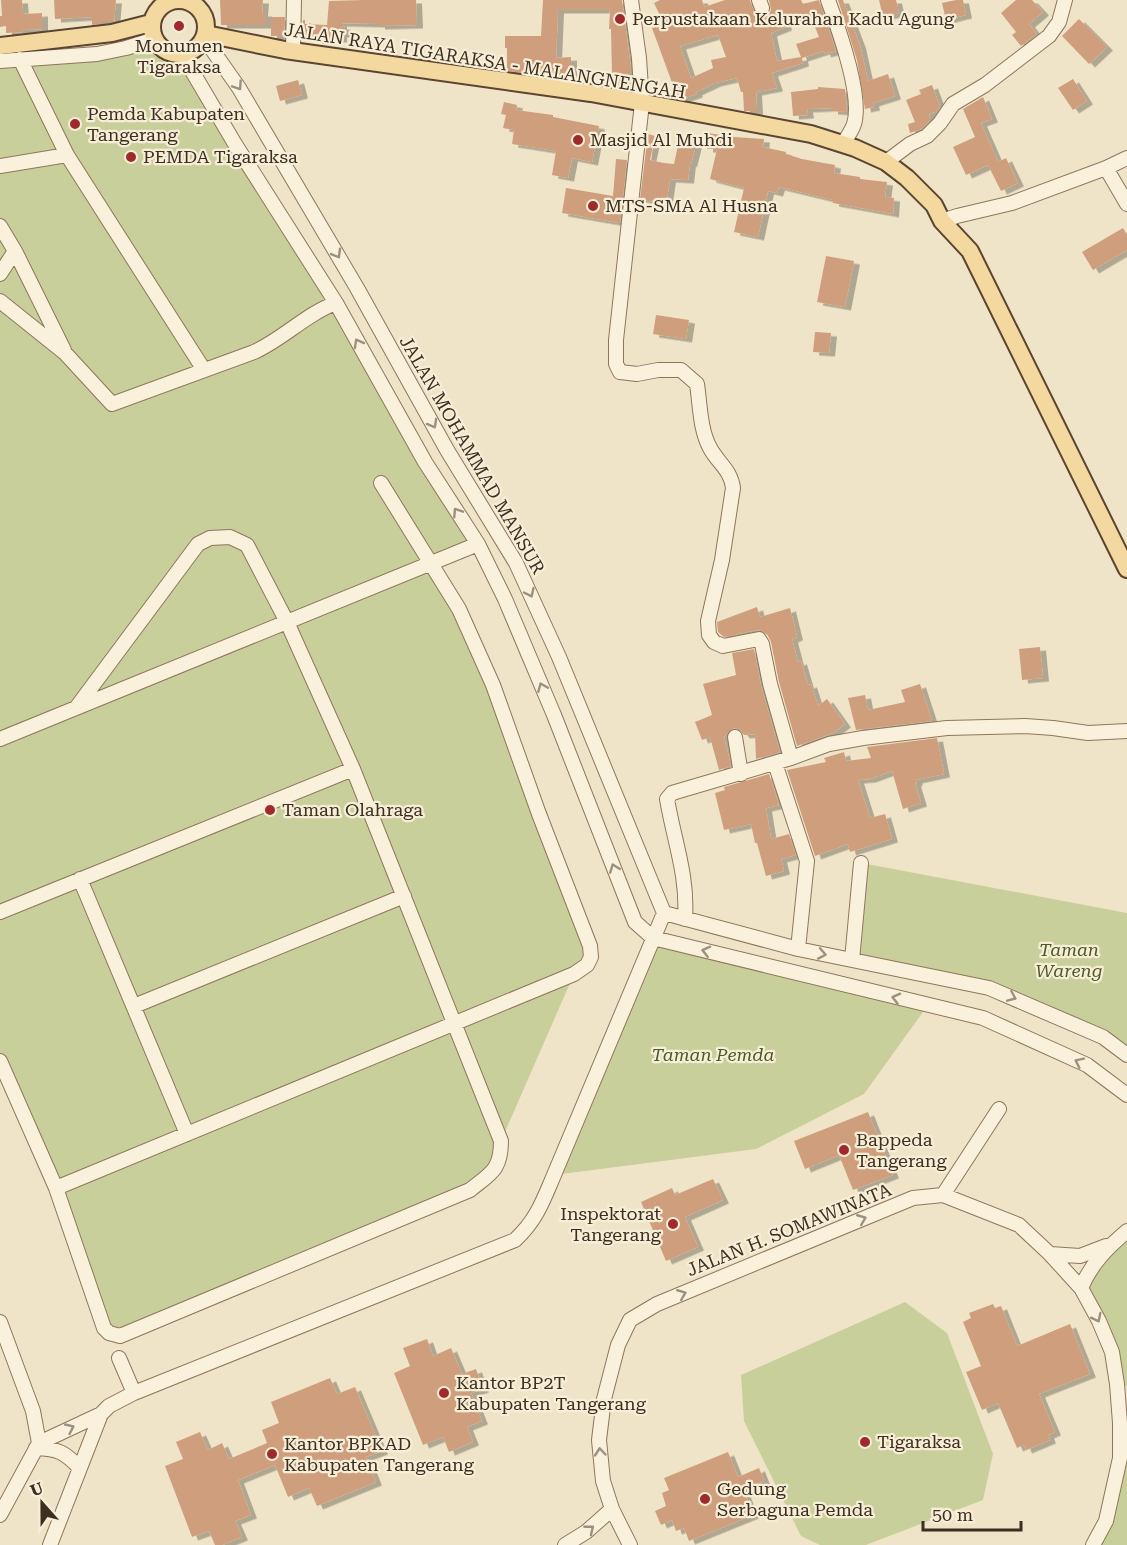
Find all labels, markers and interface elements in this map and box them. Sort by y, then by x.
place label: Perpustakaan Kelurahan Kadu Agung [632,8,955,29]
marker: Perpustakaan Kelurahan Kadu Agung [613,12,627,26]
street label: JALAN RAYA TIGARAKSA - MALANGNENGAH [283,18,687,103]
marker: Monumen Tigaraksa [172,19,186,33]
place label: Monumen Tigaraksa [135,35,224,77]
one-way arrow [231,80,242,91]
place label: Pemda Kabupaten Tangerang [87,103,245,145]
marker: Pemda Kabupaten Tangerang [68,117,82,131]
place label: Masjid Al Muhdi [590,129,733,150]
marker: Masjid Al Muhdi [571,133,585,147]
place label: PEMDA Tigaraksa [143,146,298,167]
marker: PEMDA Tigaraksa [124,150,138,164]
place label: MTS-SMA Al Husna [605,195,778,216]
marker: MTS-SMA Al Husna [586,199,600,213]
one-way arrow [330,248,341,258]
street label: JALAN MOHAMMAD MANSUR [395,332,550,578]
one-way arrow [354,339,366,350]
one-way arrow [425,418,437,428]
one-way arrow [453,507,464,518]
one-way arrow [523,586,535,597]
one-way arrow [537,682,549,693]
place label: Taman Olahraga [282,799,423,820]
marker: Taman Olahraga [263,803,277,817]
one-way arrow [609,863,622,873]
park label: Taman Wareng [1035,939,1103,981]
one-way arrow [702,946,712,959]
one-way arrow [817,946,827,959]
one-way arrow [1005,990,1016,1002]
one-way arrow [891,992,901,1005]
park label: Taman Pemda [652,1044,775,1065]
one-way arrow [1074,1057,1085,1069]
place label: Bappeda Tangerang [856,1129,947,1171]
marker: Bappeda Tangerang [837,1143,851,1157]
street label: JALAN H. SOMAWINATA [683,1179,895,1280]
place label: Inspektorat Tangerang [560,1203,662,1245]
one-way arrow [856,1214,867,1226]
marker: Inspektorat Tangerang [666,1217,680,1231]
one-way arrow [675,1289,686,1301]
one-way arrow [1090,1312,1101,1322]
place label: Kantor BP2T Kabupaten Tangerang [456,1372,647,1414]
marker: Kantor BP2T Kabupaten Tangerang [437,1386,451,1400]
one-way arrow [63,1424,74,1436]
place label: Tigaraksa [877,1431,961,1452]
place label: Kantor BPKAD Kabupaten Tangerang [284,1433,475,1475]
marker: Tigaraksa [858,1435,872,1449]
marker: Kantor BPKAD Kabupaten Tangerang [265,1447,279,1461]
one-way arrow [594,1448,607,1457]
north arrow [12,1473,72,1533]
text: U [28,1478,46,1501]
place label: Gedung Serbaguna Pemda [717,1478,873,1520]
marker: Gedung Serbaguna Pemda [698,1492,712,1506]
scale bar [923,1494,1020,1532]
text: 50 m [932,1504,973,1525]
one-way arrow [583,1525,594,1536]

